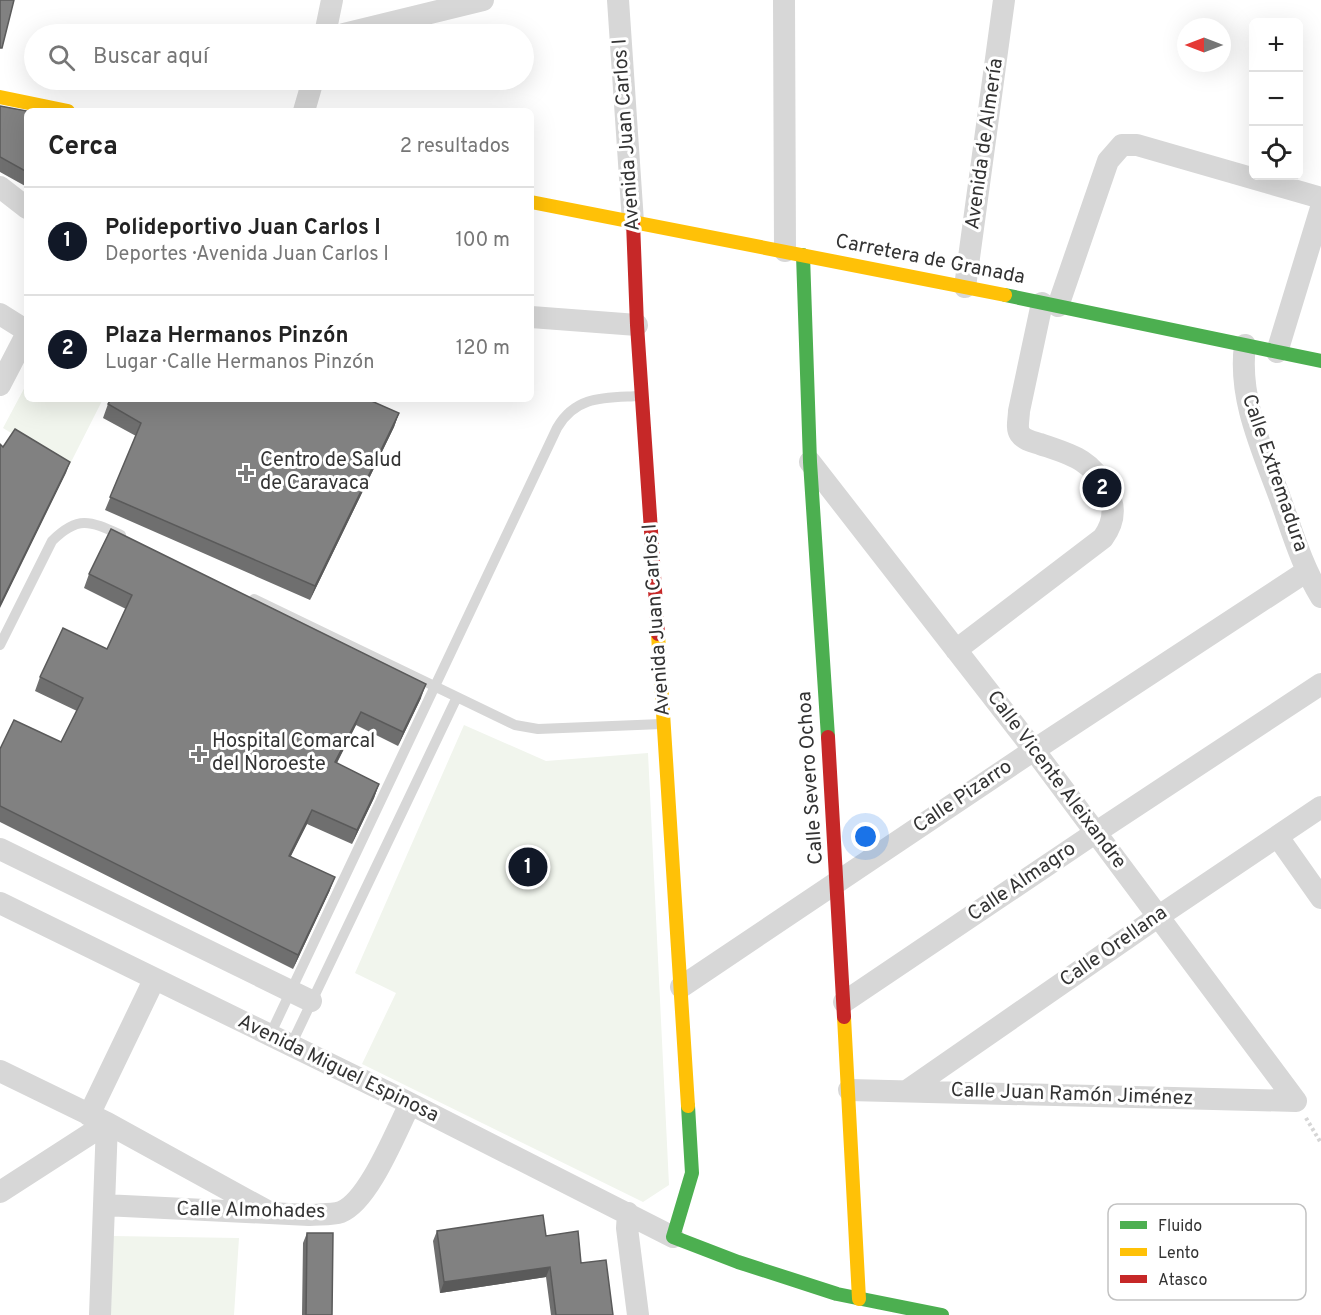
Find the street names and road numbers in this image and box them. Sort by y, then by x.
street label: Avenida Juan Carlos I [607,38,647,232]
street label: Avenida de Almería [960,57,1010,231]
street label: Carretera de Granada [833,229,1027,291]
street label: Calle Extremadura [1235,391,1313,555]
street label: Avenida Juan Carlos I [637,523,677,717]
street label: Calle Vicente Aleixandre [980,686,1132,874]
street label: Calle Severo Ochoa [792,691,830,865]
street label: Calle Pizarro [908,754,1018,840]
street label: Calle Almagro [963,836,1081,928]
street label: Calle Orellana [1055,900,1173,994]
street label: Avenida Miguel Espinosa [233,1009,443,1129]
street label: Calle Juan Ramón Jiménez [950,1078,1194,1112]
street label: Calle Almohades [176,1197,326,1225]

